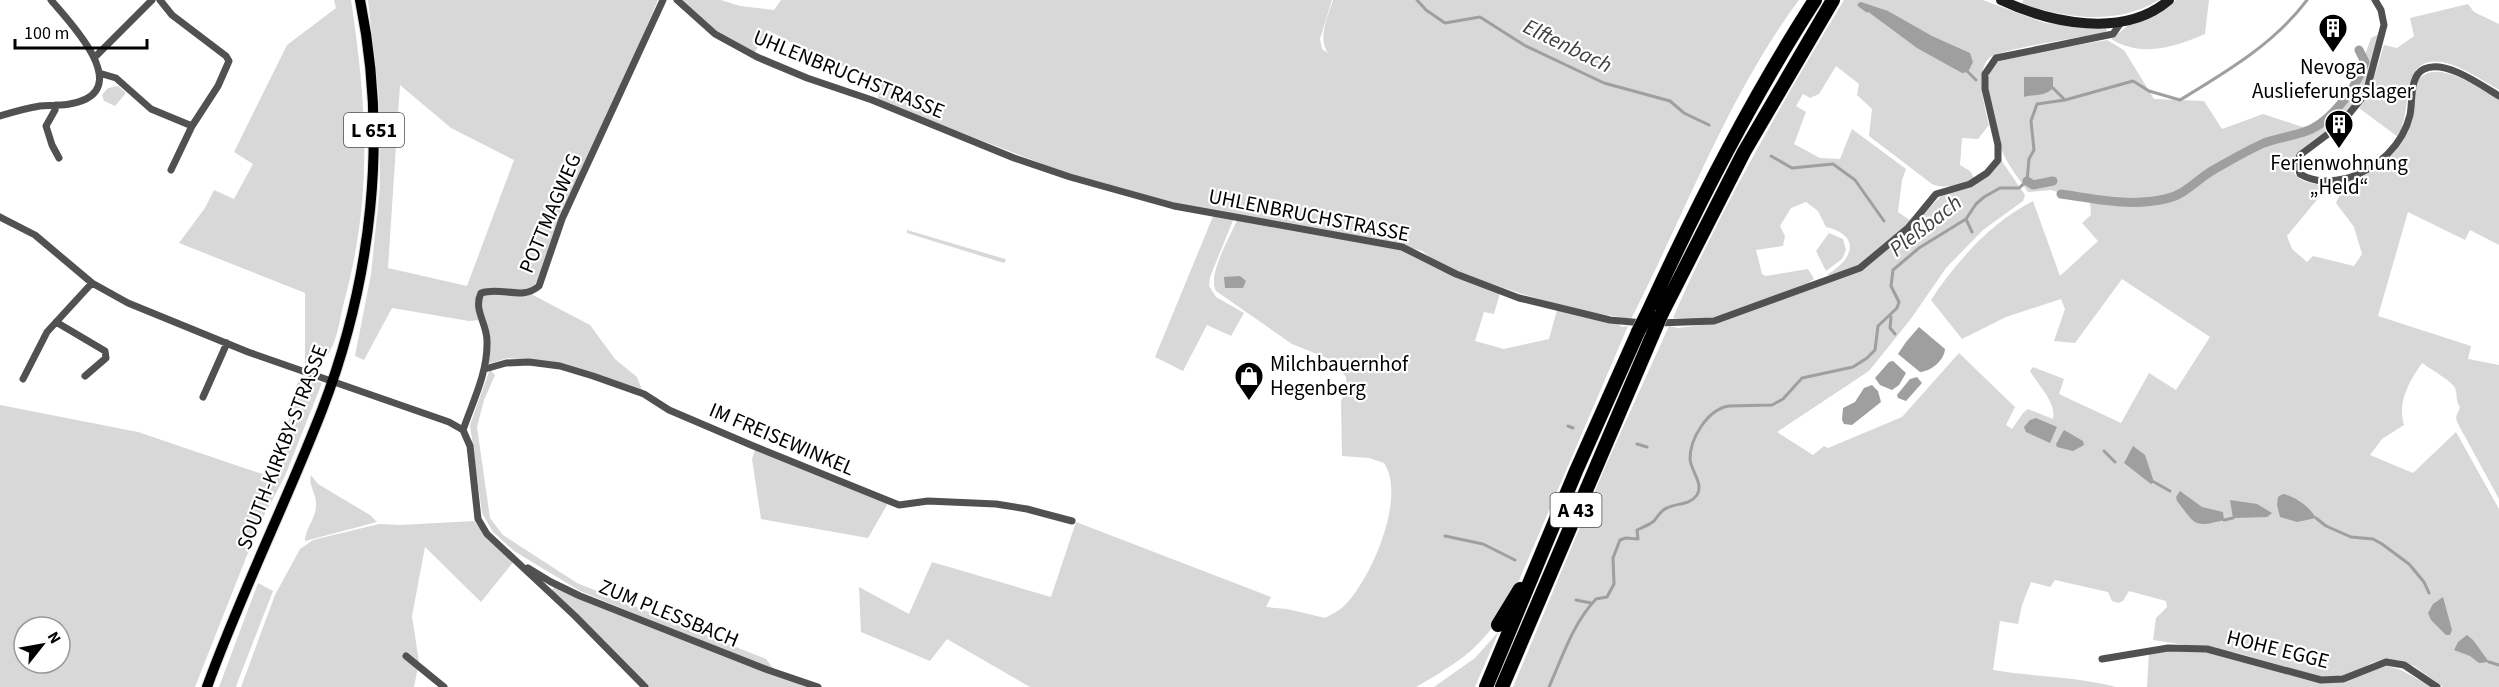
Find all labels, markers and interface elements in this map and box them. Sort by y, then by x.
water label: Elftenbach [1518,11,1617,81]
scale bar [15,12,147,50]
building icon: Nevoga Auslieferungslager [2317,12,2349,54]
text: 100 m [24,21,69,46]
street label: UHLENBRUCHSTRASSE [749,22,949,126]
place label: Nevoga Auslieferungslager [2252,52,2415,106]
building icon: Ferienwohnung „Held“ [2323,108,2355,150]
road number: L 651 [344,113,404,147]
street label: POTTMAGWEG [511,148,589,278]
place label: Ferienwohnung „Held“ [2270,148,2408,202]
street label: UHLENBRUCHSTRASSE [1206,181,1412,249]
water label: Pleßbach [1882,187,1969,265]
street label: SOUTH-KIRKBY-STRASSE [229,340,335,554]
place label: Milchbauernhof Hegenberg [1270,349,1409,403]
shop icon: Milchbauernhof Hegenberg [1233,360,1265,402]
street label: IM FREISEWINKEL [705,395,859,483]
road number: A 43 [1550,493,1602,527]
street label: ZUM PLESSBACH [594,571,744,655]
north arrow [12,615,72,675]
street label: HOHE EGGE [2224,622,2332,676]
text: N [42,628,66,648]

